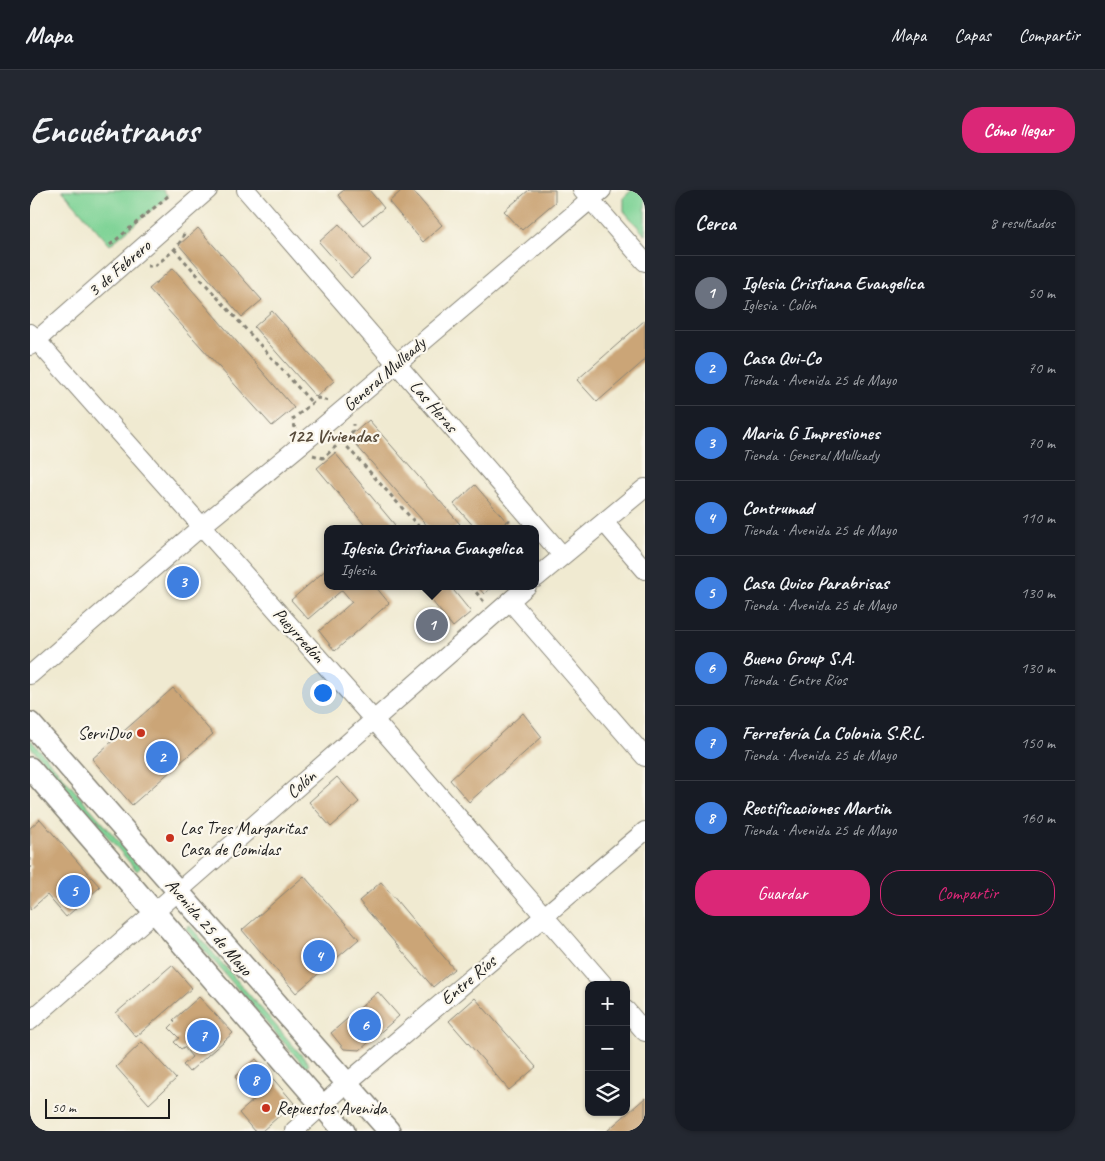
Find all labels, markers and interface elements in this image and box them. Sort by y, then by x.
text: Mapa [25,20,72,50]
text: Mapa [891,24,926,46]
text: Capas [954,24,991,46]
text: Compartir [1019,24,1080,46]
button: Cómo llegar [962,107,1075,153]
text: Encuéntranos [30,108,199,153]
text: Cerca [695,210,736,236]
text: 8 resultados [990,213,1055,233]
street label: 3 de Febrero [83,234,156,301]
text: Iglesia Cristiana Evangelica [742,271,924,295]
text: 1 [707,283,715,303]
text: 50 m [1028,283,1055,303]
text: Iglesia · Colón [742,295,816,315]
street label: General Mulleady [338,331,431,416]
text: Casa Qui-Co [742,346,821,370]
text: 2 [707,358,715,378]
text: 70 m [1028,358,1055,378]
text: Tienda · Avenida 25 de Mayo [742,370,896,390]
street label: Las Heras [405,375,464,438]
text: Maria G Impresiones [742,421,880,445]
district label: 122 Viviendas [286,424,380,448]
text: 3 [707,433,715,453]
text: 70 m [1028,433,1055,453]
text: Tienda · General Mulleady [742,445,879,465]
text: Contrumad [742,496,813,520]
text: 4 [707,508,715,528]
text: 110 m [1021,508,1055,528]
text: Tienda · Avenida 25 de Mayo [742,520,896,540]
popup [324,525,539,590]
text: Iglesia Cristiana Evangelica [341,536,522,560]
text: Iglesia [341,560,376,580]
pin: 3 [167,563,199,601]
text: Casa Quico Parabrisas [742,571,889,595]
text: 5 [708,583,714,603]
text: 130 m [1021,583,1055,603]
text: Tienda · Avenida 25 de Mayo [742,595,896,615]
street label: Pueyrredón [268,603,330,668]
pin: 1 [416,606,448,644]
text: Bueno Group S.A. [742,646,854,670]
text: 6 [707,658,715,678]
text: 130 m [1021,658,1055,678]
text: Tienda · Entre Ríos [742,670,847,690]
your location [310,680,336,706]
text: Ferretería La Colonia S.R.L. [742,721,924,745]
place label: ServiDuo [78,722,133,744]
marker: ServiDuo [135,727,147,739]
text: 7 [707,733,715,753]
text: 150 m [1021,733,1055,753]
pin: 2 [146,738,178,776]
text: Tienda · Avenida 25 de Mayo [742,745,896,765]
street label: Colón [282,765,321,803]
text: Rectificaciones Martin [742,796,891,820]
text: 8 [707,808,715,828]
text: 160 m [1021,808,1055,828]
place label: Las Tres Margaritas Casa de Comidas [180,817,308,860]
text: Tienda · Avenida 25 de Mayo [742,820,896,840]
marker: Las Tres Margaritas Casa de Comidas [164,832,176,844]
button: Guardar [695,870,870,916]
button: Compartir [880,870,1055,916]
pin: 5 [58,872,90,910]
street label: Avenida 25 de Mayo [161,874,258,981]
pin: 4 [303,937,335,975]
street label: Entre Ríos [436,949,502,1010]
map controls [585,981,630,1116]
button: + [585,981,630,1026]
pin: 6 [349,1006,381,1044]
pin: 7 [187,1017,219,1055]
button: − [585,1026,630,1071]
pin: 8 [239,1061,271,1099]
button: layers [585,1071,630,1116]
scale bar [45,1096,170,1119]
place label: Repuestos Avenida [276,1097,388,1119]
text: 50 m [52,1099,76,1116]
marker: Repuestos Avenida [260,1102,272,1114]

